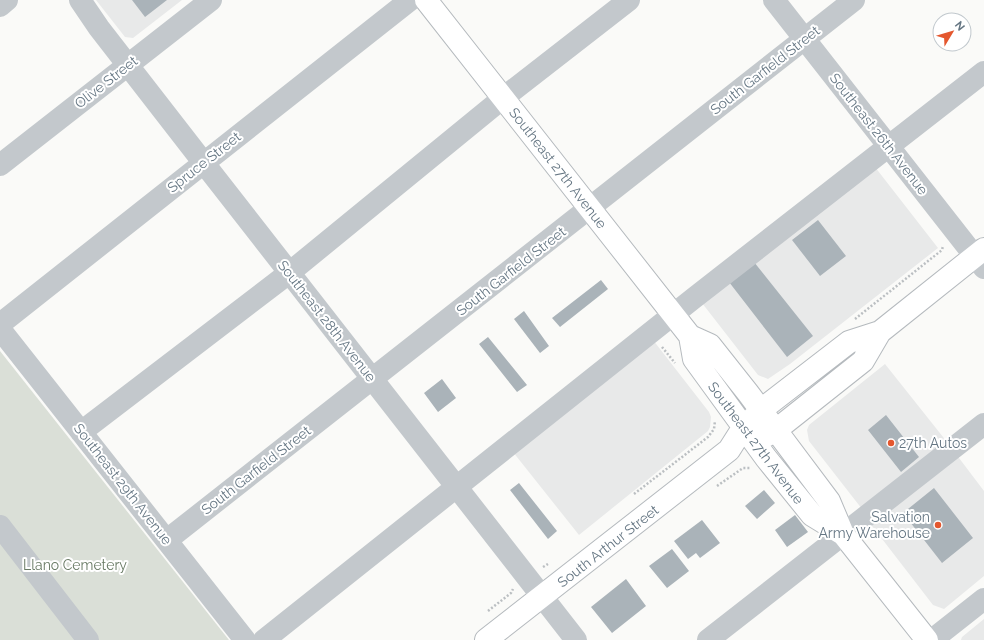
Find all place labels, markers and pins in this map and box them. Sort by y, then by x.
place label: 27th Autos [899,435,967,451]
marker: 27th Autos [886,438,896,448]
place label: Salvation Army Warehouse [818,509,930,541]
marker: Salvation Army Warehouse [933,520,943,530]

